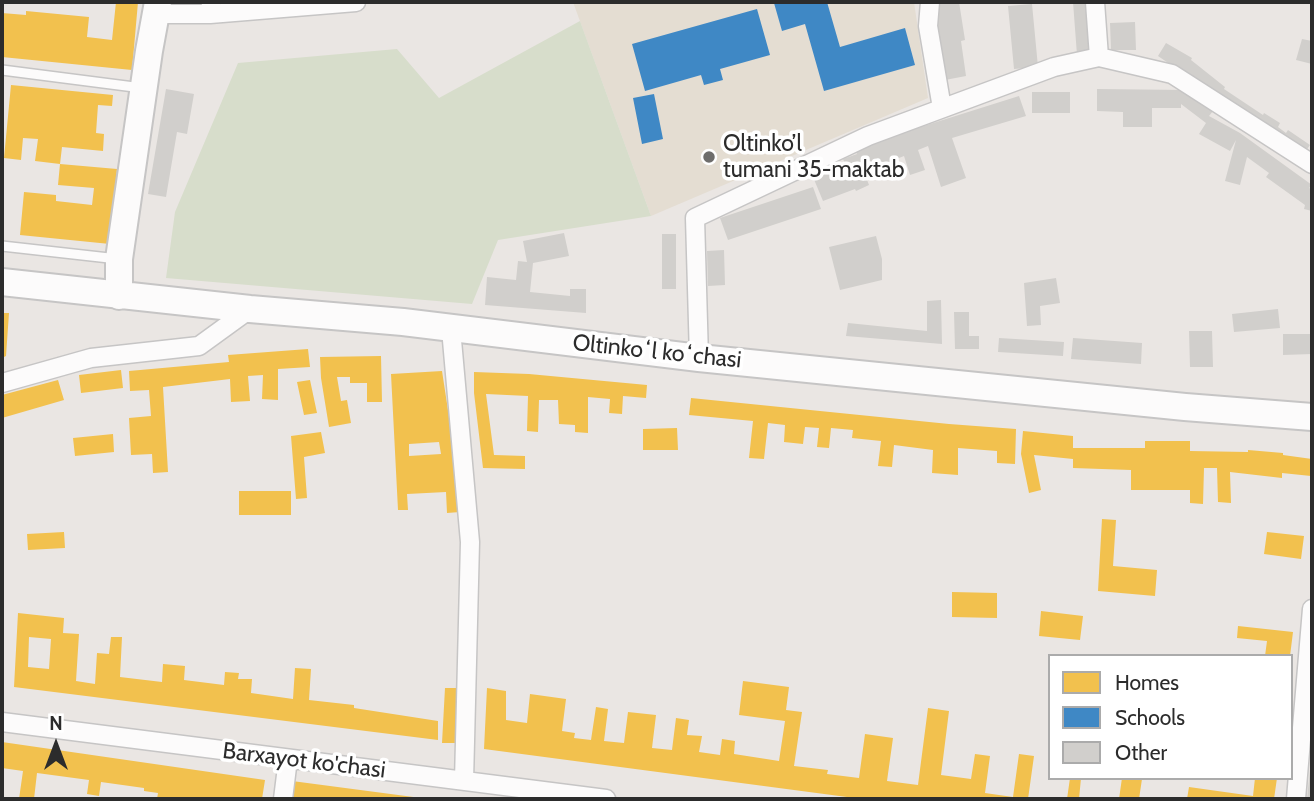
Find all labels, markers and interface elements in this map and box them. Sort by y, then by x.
place label: Oltinko’l tumani 35-maktab [723,130,905,184]
marker: Oltinko’l tumani 35-maktab [701,149,717,165]
street label: Oltinkoʻl koʻchasi [571,329,743,375]
legend [1048,654,1293,780]
text: Homes [1115,670,1179,695]
text: Schools [1115,705,1185,730]
north arrow [21,710,91,780]
text: N [49,712,63,735]
street label: Barxayot ko'chasi [221,737,387,785]
text: Other [1115,740,1167,765]

